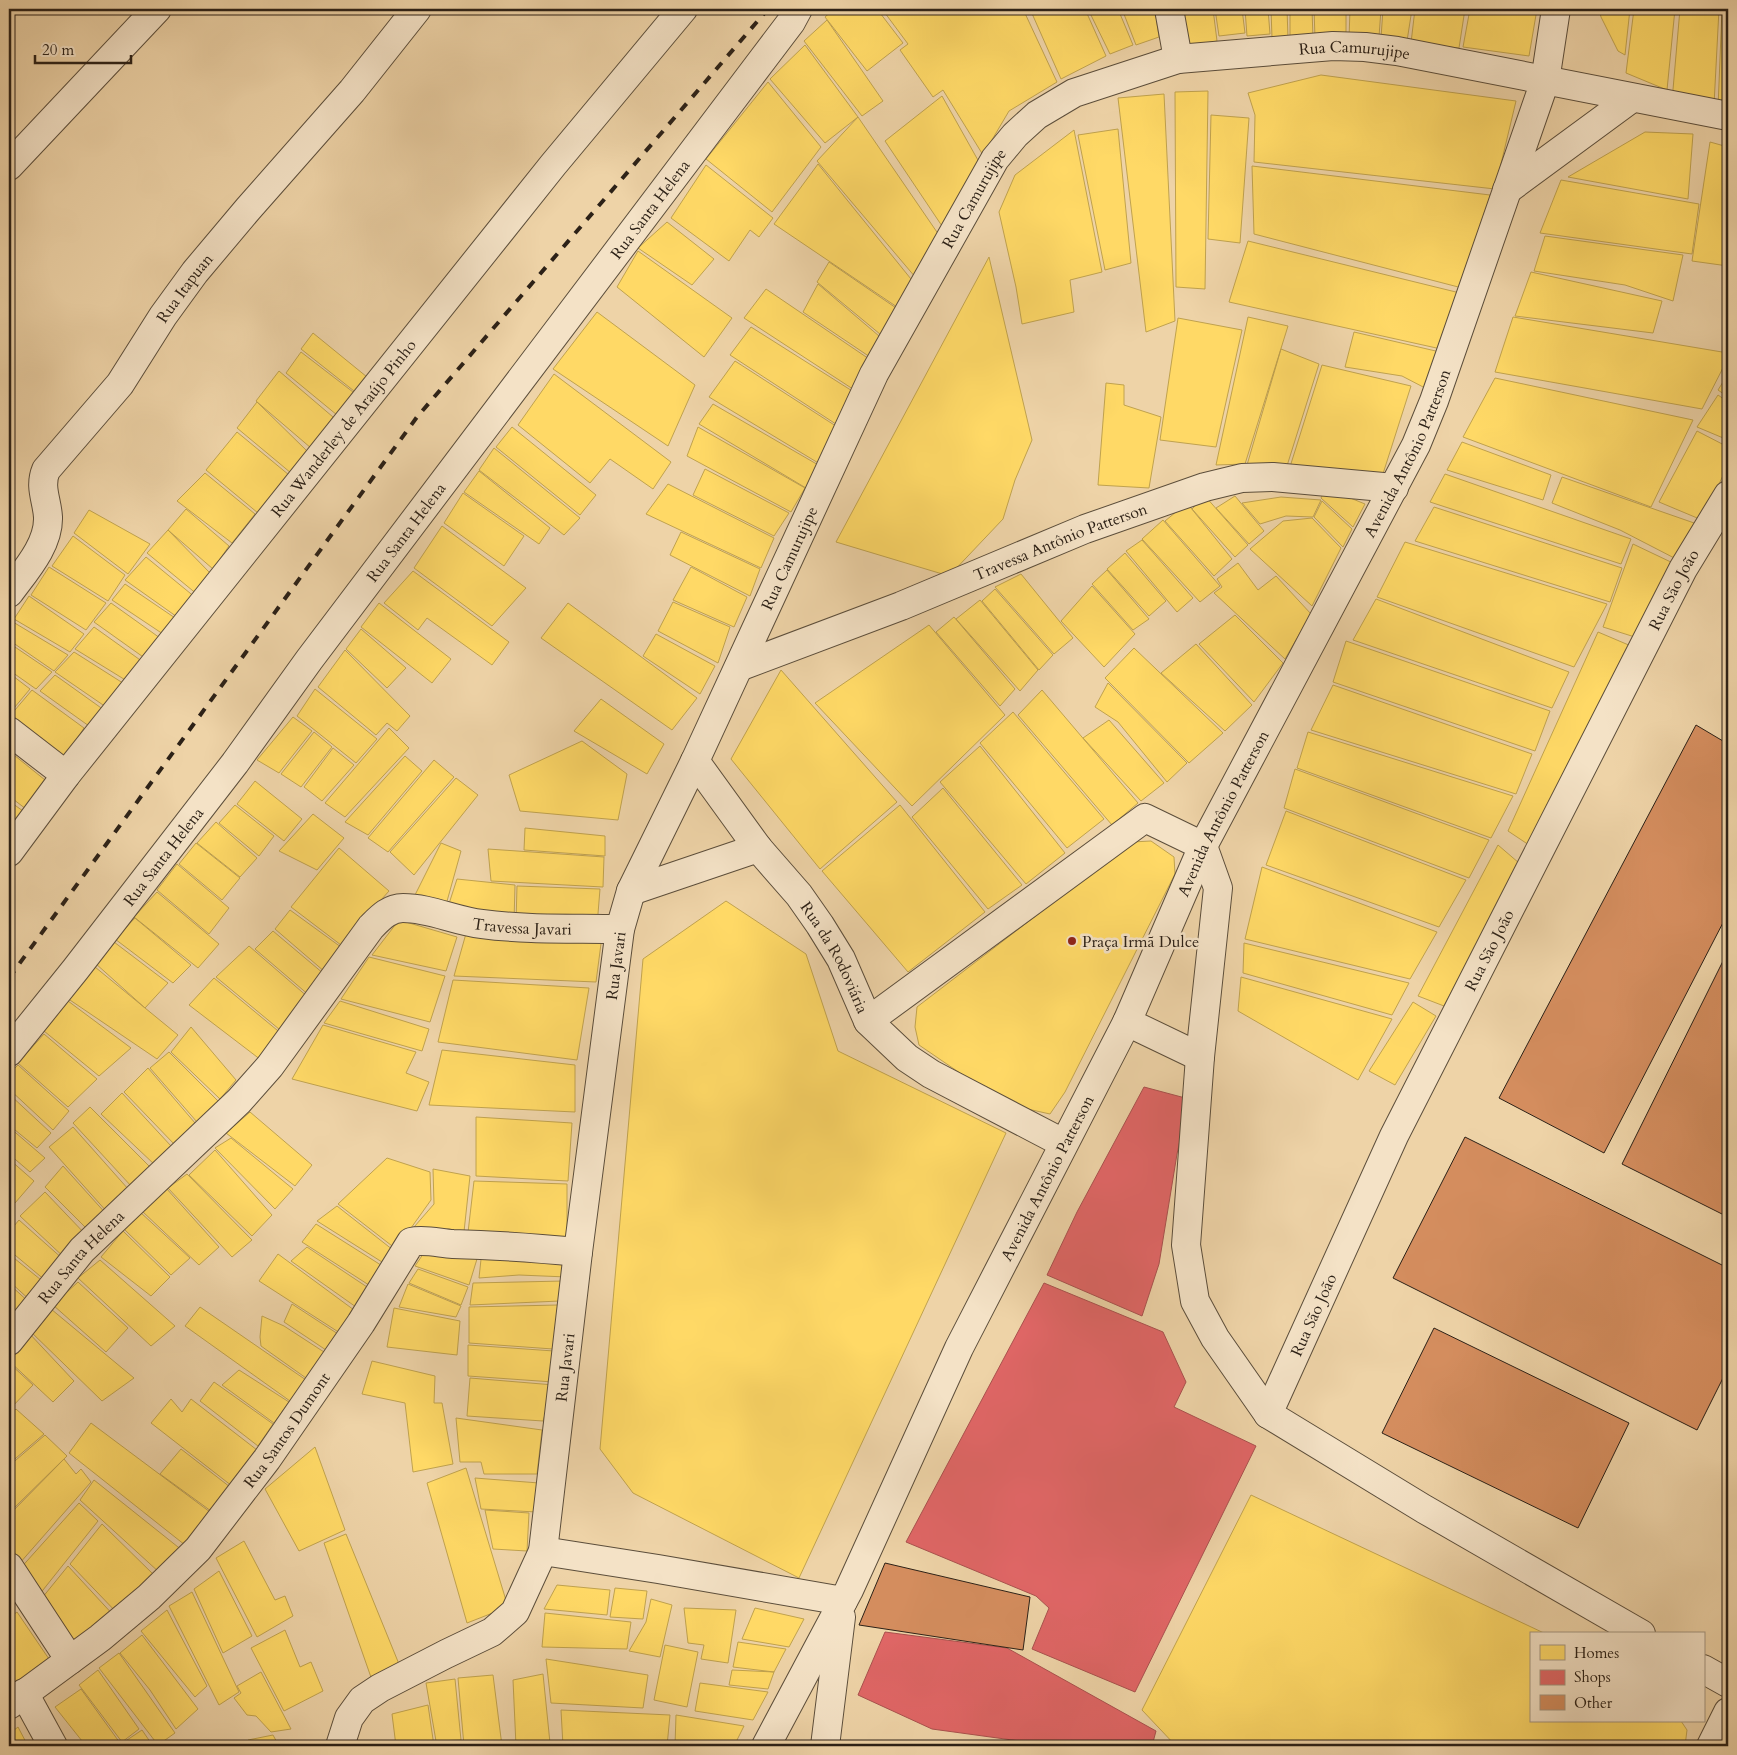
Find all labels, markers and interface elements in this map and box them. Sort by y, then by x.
scale bar [35,32,131,64]
street label: Rua Camurujipe [1298,36,1412,65]
text: 20 m [42,40,74,60]
street label: Rua Camurujipe [937,144,1012,252]
street label: Rua Santa Helena [606,155,695,264]
street label: Rua Itapuan [152,249,218,327]
street label: Rua Wanderley de Araújo Pinho [266,335,422,522]
street label: Avenida Antônio Patterson [1359,366,1456,541]
street label: Rua Santa Helena [362,478,451,587]
street label: Travessa Antônio Patterson [970,498,1150,586]
street label: Rua Camurujipe [756,503,823,614]
street label: Rua São João [1644,545,1705,634]
street label: Avenida Antônio Patterson [1173,727,1274,900]
street label: Rua Santa Helena [118,803,209,911]
street label: Rua da Rodoviária [795,897,873,1017]
street label: Rua São João [1460,906,1520,995]
street label: Travessa Javari [471,913,572,941]
street label: Rua Javari [601,930,632,1001]
place label: Praça Irmã Dulce [1082,931,1199,953]
marker: Praça Irmã Dulce [1066,935,1078,947]
street label: Avenida Antônio Patterson [996,1092,1099,1265]
street label: Rua Santa Helena [33,1205,130,1308]
street label: Rua São João [1286,1270,1342,1360]
street label: Rua Javari [551,1332,580,1403]
street label: Rua Santos Dumont [239,1368,336,1493]
legend [1530,1632,1704,1722]
text: Homes [1574,1643,1619,1663]
text: Shops [1574,1667,1611,1687]
text: Other [1574,1693,1613,1713]

